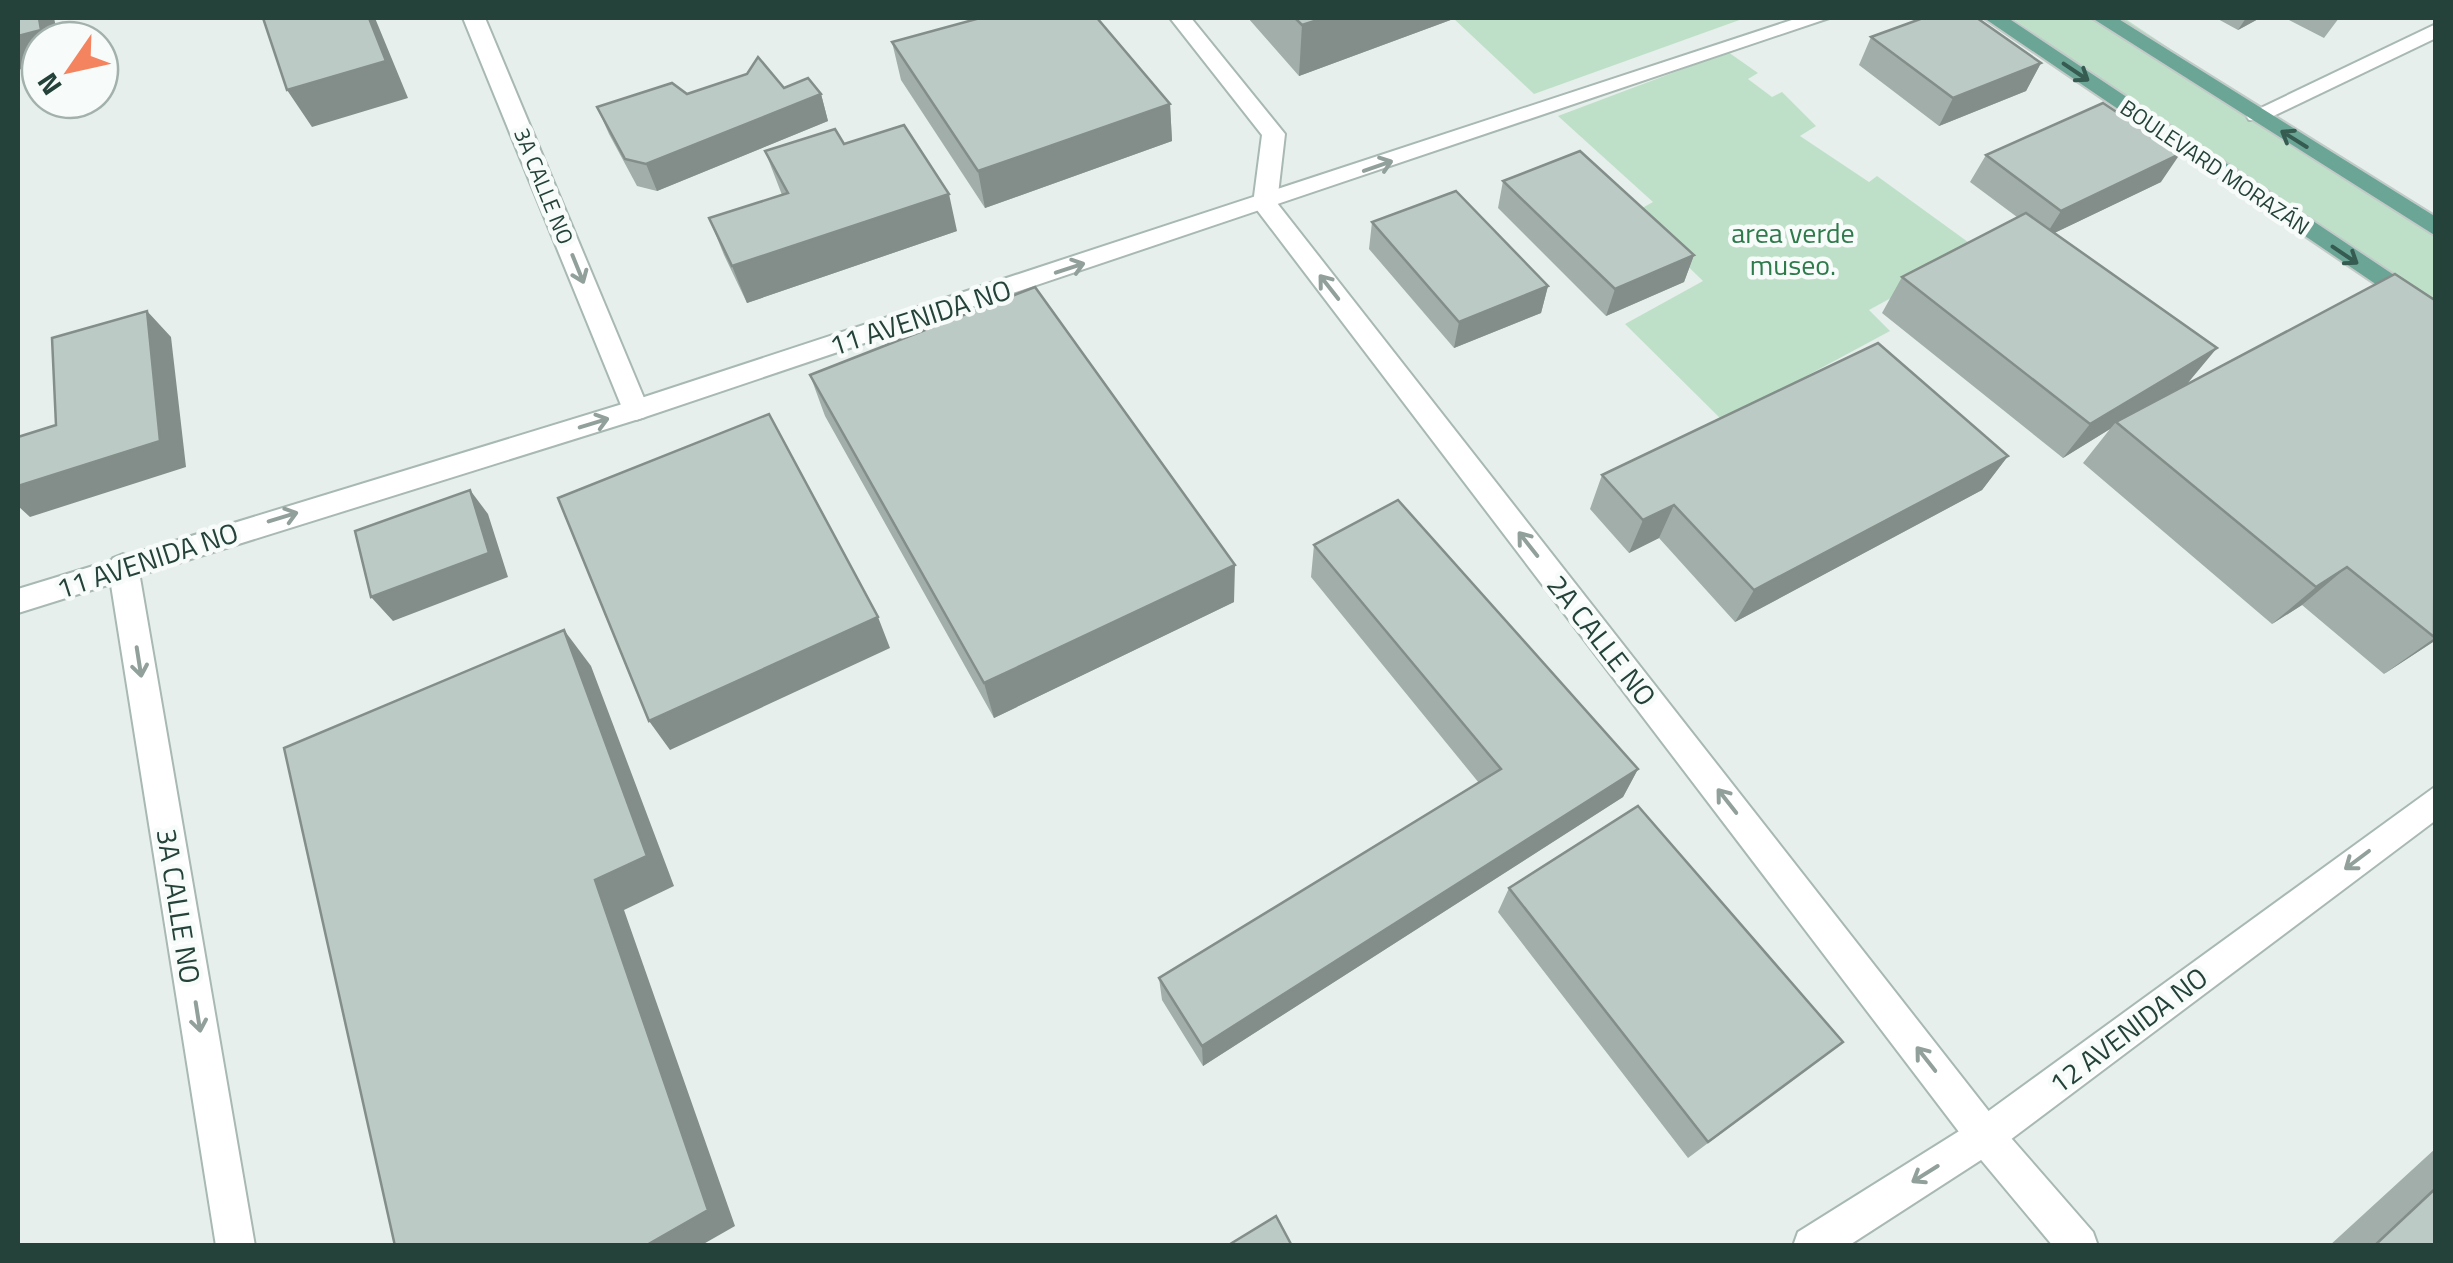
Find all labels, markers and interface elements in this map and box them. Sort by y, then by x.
north arrow [20,20,120,120]
one-way arrow [2061,61,2089,82]
text: N [26,64,72,104]
street label: BOULEVARD MORAZÁN [2113,91,2317,243]
street label: 3A CALLE NO [505,123,583,249]
one-way arrow [2280,128,2309,149]
one-way arrow [1362,155,1394,173]
park label: area verde museo. [1731,211,1855,286]
one-way arrow [2330,244,2358,265]
one-way arrow [571,254,589,284]
one-way arrow [1053,258,1085,276]
street label: 11 AVENIDA NO [824,267,1016,367]
one-way arrow [1319,274,1340,301]
one-way arrow [578,413,609,431]
one-way arrow [267,507,298,525]
street label: 11 AVENIDA NO [51,510,243,610]
one-way arrow [1517,532,1539,558]
street label: 2A CALLE NO [1537,565,1667,715]
one-way arrow [130,645,149,678]
one-way arrow [1716,789,1738,815]
street label: 3A CALLE NO [146,825,212,987]
one-way arrow [2344,849,2371,870]
street label: 12 AVENIDA NO [2040,956,2216,1104]
one-way arrow [189,1000,208,1033]
one-way arrow [1915,1046,1937,1072]
one-way arrow [1911,1164,1939,1184]

